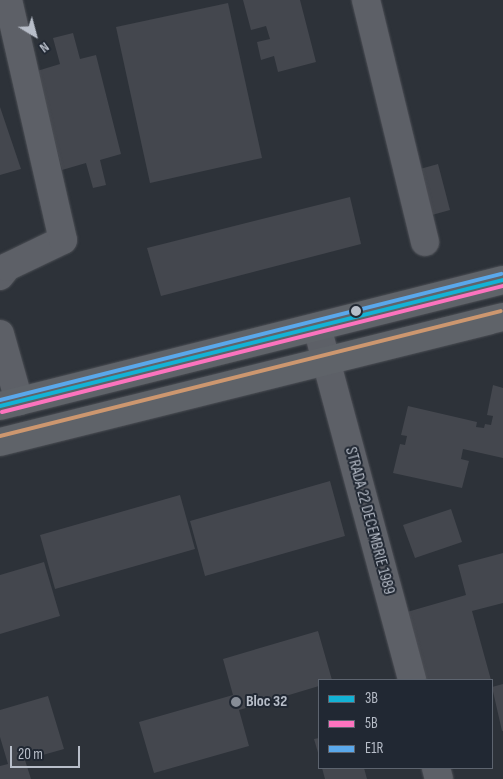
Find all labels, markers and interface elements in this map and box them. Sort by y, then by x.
north arrow [10,10,60,60]
text: N [36,38,52,56]
unlabelled marker [351,306,361,316]
street label: STRADA 22 DECEMBRIE 1989 [340,445,398,597]
legend [318,679,493,769]
text: 3B [365,689,378,708]
place label: Bloc 32 [246,692,287,712]
marker: Bloc 32 [230,696,242,708]
text: 5B [365,714,378,733]
scale bar [12,736,82,768]
text: E1R [365,739,383,758]
text: 20 m [18,745,43,764]

